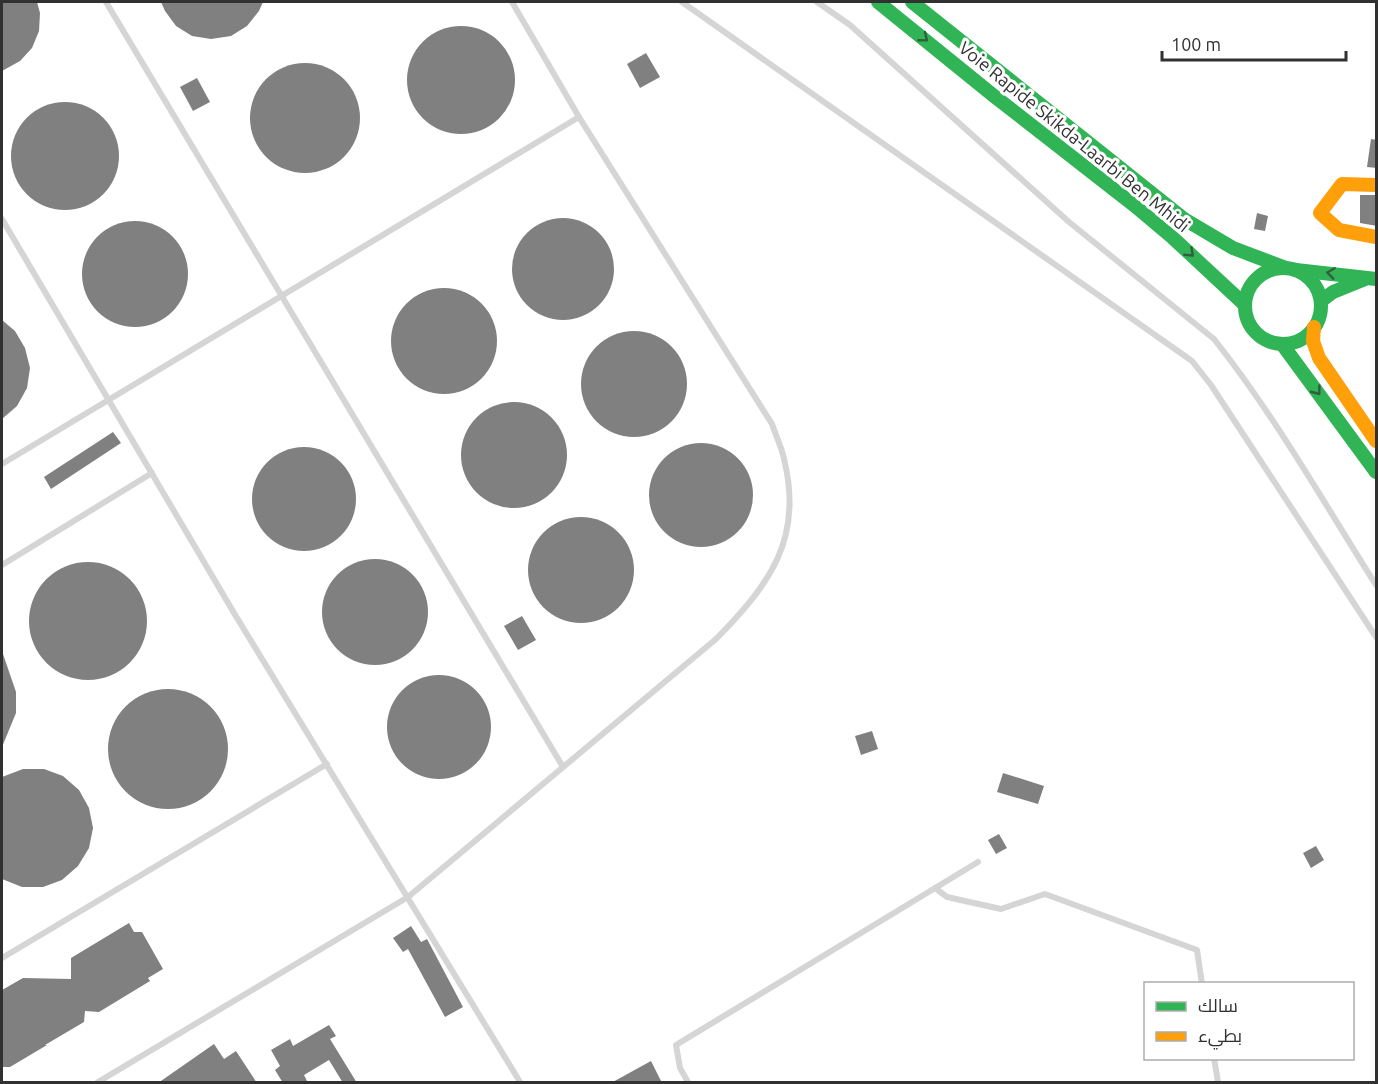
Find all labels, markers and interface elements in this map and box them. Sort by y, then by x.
scale bar [1162,24,1346,62]
one-way arrow [917,31,928,42]
text: 100 m [1171,34,1221,54]
street label: Voie Rapide Skikda-Laarbi Ben Mhidi [955,37,1194,236]
one-way arrow [1183,246,1193,257]
one-way arrow [1326,268,1335,280]
one-way arrow [1309,384,1320,395]
legend [1144,982,1354,1060]
text: سالك [1198,995,1238,1015]
text: بطيء [1198,1025,1242,1050]

